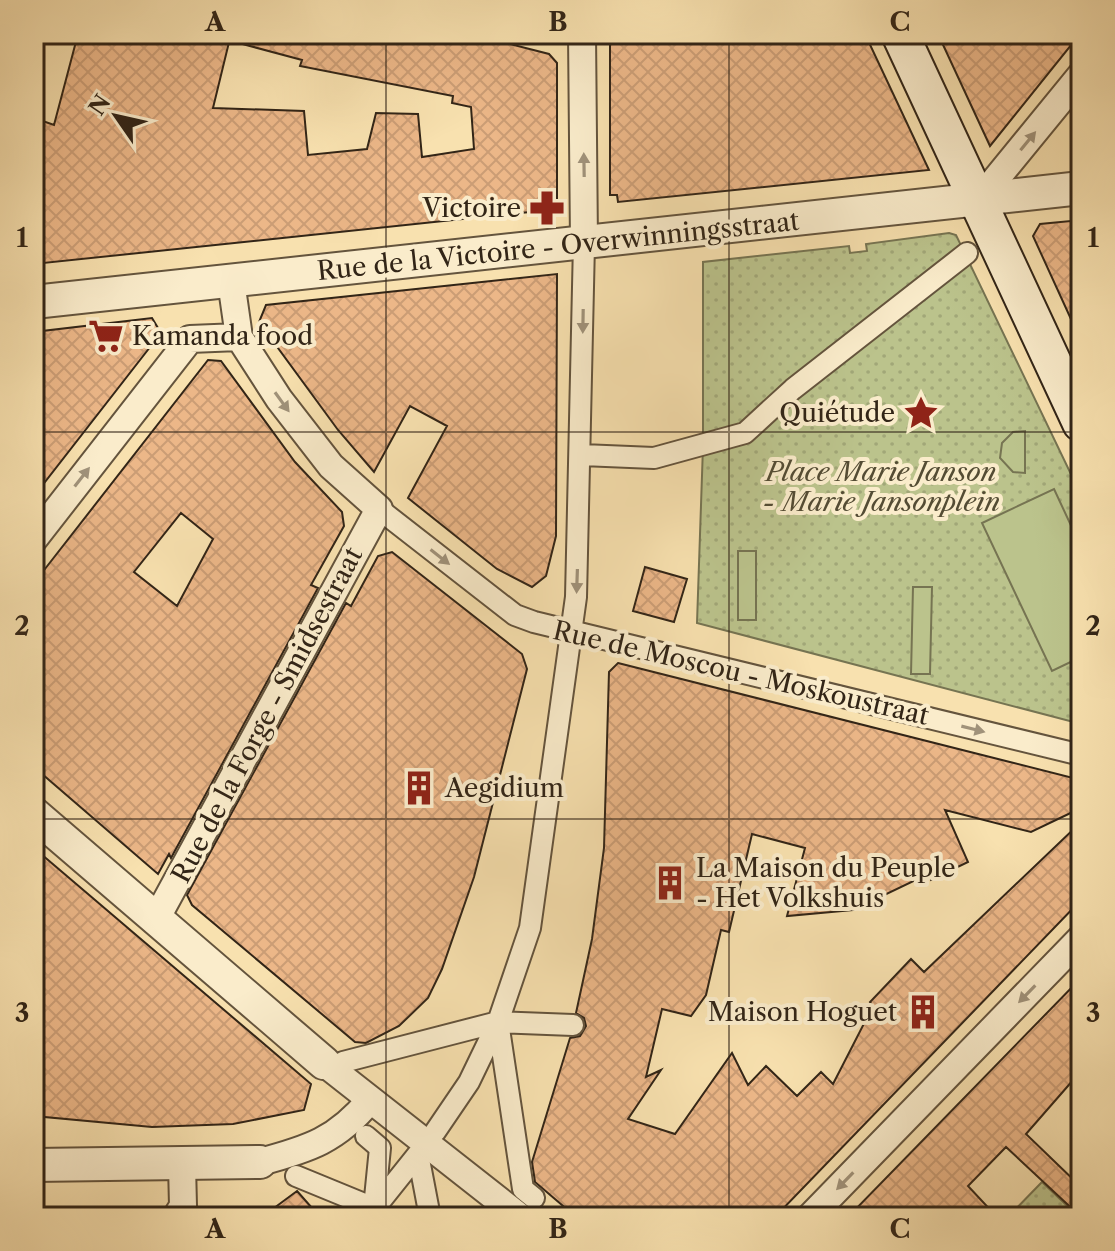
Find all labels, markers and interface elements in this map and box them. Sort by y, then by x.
text: A [204,6,226,38]
text: B [548,6,568,38]
text: C [890,6,910,38]
north arrow [76,76,156,156]
text: N [83,90,116,121]
one-way arrow [1020,131,1036,151]
one-way arrow [578,152,590,177]
pharmacy icon: Victoire [528,189,566,227]
place label: Victoire [421,192,521,224]
street label: Rue de la Victoire - Overwinningsstraat [315,205,801,287]
text: 1 [16,222,28,254]
text: 1 [1087,222,1099,254]
one-way arrow [577,309,589,334]
supermarket icon: Kamanda food [87,317,125,355]
place label: Kamanda food [132,320,313,352]
one-way arrow [274,392,289,413]
place icon: Quiétude [902,394,940,432]
place label: Quiétude [779,397,895,429]
park label: Place Marie Janson - Marie Jansonplein [762,456,1000,518]
one-way arrow [73,467,90,487]
street label: Rue de la Forge - Smidsestraat [165,541,370,888]
one-way arrow [430,549,450,565]
one-way arrow [570,569,583,594]
text: 2 [14,610,30,642]
text: 2 [1085,610,1101,642]
street label: Rue de Moscou - Moskoustraat [550,614,933,732]
one-way arrow [961,723,986,735]
building icon: Aegidium [400,769,438,807]
place label: Aegidium [444,772,564,804]
place label: La Maison du Peuple - Het Volkshuis [696,852,956,914]
building icon: La Maison du Peuple - Het Volkshuis [651,864,689,902]
one-way arrow [1018,984,1036,1003]
building icon: Maison Hoguet [904,993,942,1031]
place label: Maison Hoguet [708,996,898,1028]
text: 3 [15,997,29,1029]
text: 3 [1086,997,1100,1029]
one-way arrow [837,1171,855,1190]
text: A [204,1213,226,1245]
text: B [548,1213,568,1245]
text: C [890,1213,910,1245]

